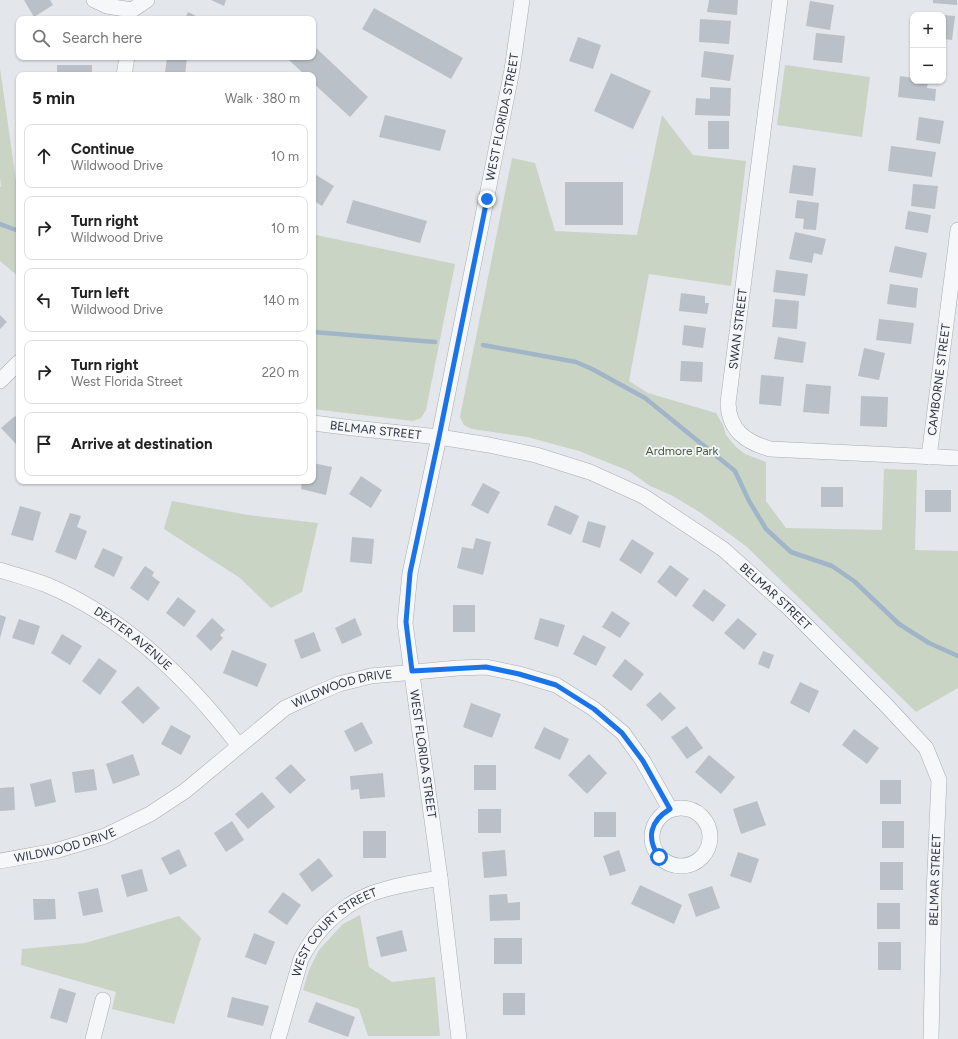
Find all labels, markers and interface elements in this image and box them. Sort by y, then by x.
map controls [910,12,946,84]
button: + [910,12,946,48]
search box [16,16,316,60]
icon: search [30,27,52,49]
text: Search here [62,29,142,47]
button: − [910,48,946,84]
street label: WEST FLORIDA STREET [483,52,521,182]
text: 5 min [32,88,75,108]
text: Walk · 380 m [225,91,300,106]
text: Continue [71,140,134,158]
icon: ahead [33,145,55,167]
text: 10 m [271,149,299,164]
text: Wildwood Drive [71,158,163,173]
route end [478,190,496,208]
text: Turn right [71,212,139,230]
icon: right [33,217,55,239]
text: 10 m [271,221,299,236]
text: Wildwood Drive [71,230,163,245]
text: Turn left [71,284,129,302]
street label: SWAN STREET [726,287,750,370]
icon: left [33,289,55,311]
text: 140 m [263,293,299,308]
text: Wildwood Drive [71,302,163,317]
street label: CAMBORNE STREET [925,322,953,436]
text: Turn right [71,356,139,374]
icon: right [33,361,55,383]
text: 220 m [262,365,299,380]
text: West Florida Street [71,374,183,389]
street label: BELMAR STREET [329,418,422,442]
icon: arrive [33,433,55,455]
text: Arrive at destination [71,435,212,453]
park label: Ardmore Park [646,444,719,458]
street label: BELMAR STREET [737,560,814,633]
street label: DEXTER AVENUE [91,604,175,673]
street label: WILDWOOD DRIVE [290,667,393,711]
street label: WEST FLORIDA STREET [407,689,439,820]
street label: WILDWOOD DRIVE [13,825,118,865]
street label: BELMAR STREET [926,834,944,926]
route start [650,848,668,866]
street label: WEST COURT STREET [289,885,379,978]

